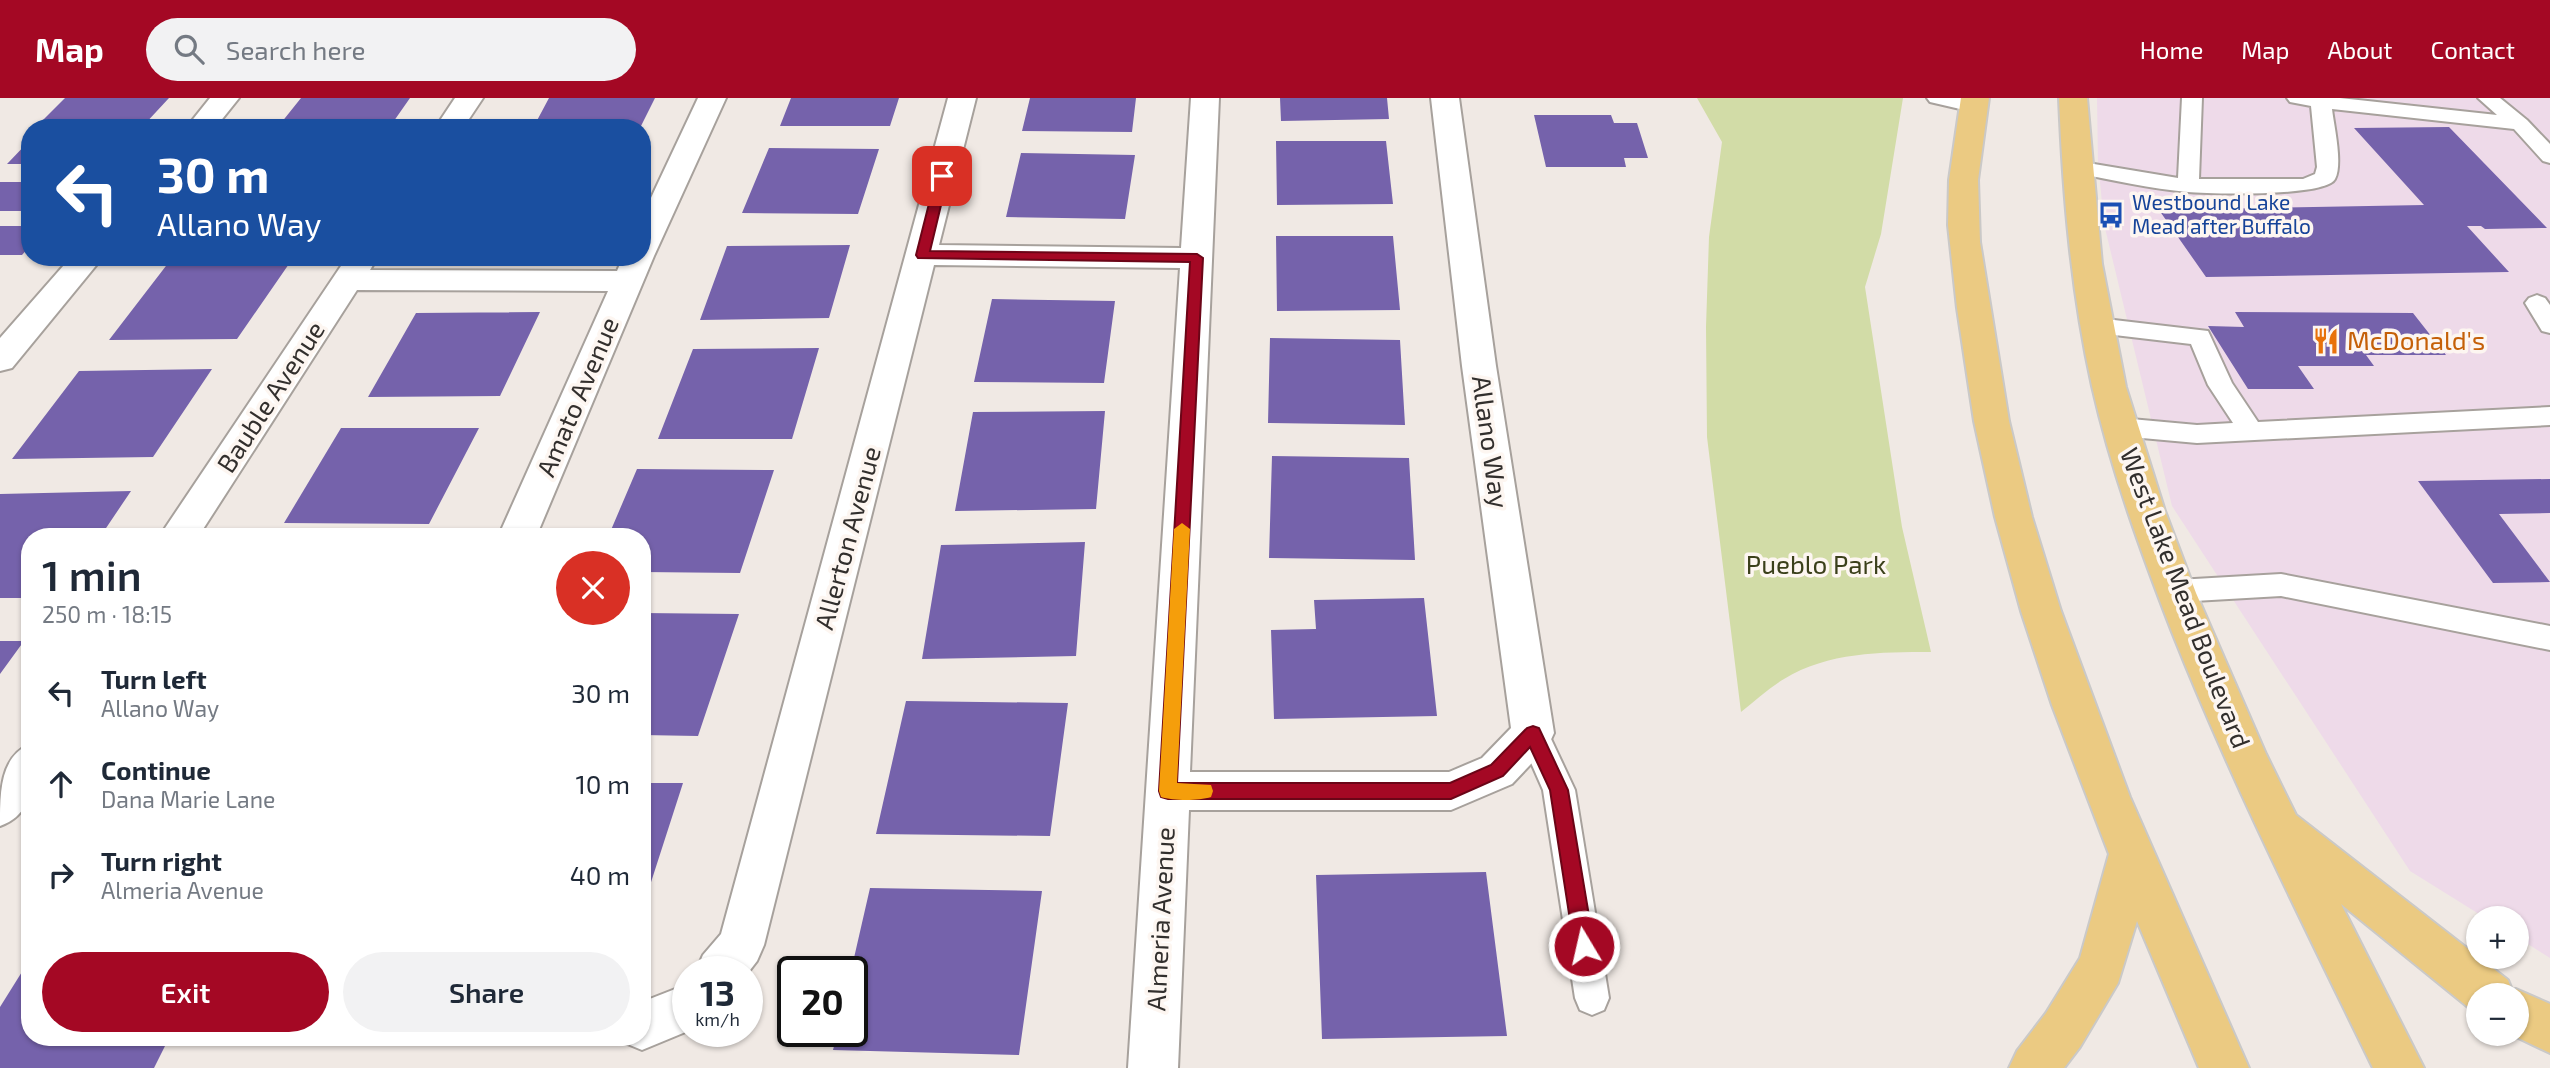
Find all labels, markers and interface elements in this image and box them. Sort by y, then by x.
search box [146,18,636,81]
text: Map [35,29,104,69]
icon: search [170,30,208,68]
text: Search here [226,34,365,65]
text: Home [2140,35,2203,64]
text: Map [2241,35,2289,64]
text: About [2327,35,2393,64]
text: Contact [2431,35,2515,64]
text: 30 m [157,144,269,203]
pin [912,146,972,206]
icon: left [42,147,133,238]
icon: arrive [923,157,961,195]
place label: Westbound Lake Mead after Buffalo [2132,189,2311,238]
bus stop icon: Westbound Lake Mead after Buffalo [2096,200,2126,230]
text: Allano Way [157,204,321,242]
street label: Amato Avenue [529,312,624,481]
street label: Bauble Avenue [209,315,330,478]
place label: McDonald's [2347,324,2485,355]
restaurant icon: McDonald's [2311,326,2341,356]
street label: Allano Way [1467,373,1516,510]
street label: Allerton Avenue [807,443,886,632]
street label: West Lake Mead Boulevard [2115,443,2258,752]
park label: Pueblo Park [1746,548,1886,579]
text: 1 min [42,549,142,599]
button: close [556,551,630,625]
text: 250 m · 18:15 [42,600,172,628]
text: Turn left [101,663,207,694]
icon: left [42,674,80,712]
text: 30 m [571,677,630,708]
text: Allano Way [101,694,219,722]
text: Continue [101,754,211,785]
icon: ahead [42,765,80,803]
text: 10 m [575,768,630,799]
text: Dana Marie Lane [101,785,275,813]
street label: Almeria Avenue [1139,826,1180,1012]
text: Turn right [101,845,222,876]
icon: right [42,856,80,894]
text: 40 m [570,859,630,890]
text: Almeria Avenue [101,876,264,904]
map controls [2466,906,2529,1046]
button: + [2466,906,2529,969]
position arrow [1547,909,1621,983]
button: Exit [42,952,329,1032]
button: Share [343,952,630,1032]
speed limit sign: 20 [777,956,868,1047]
text: 13 [700,971,735,1013]
button: − [2466,983,2529,1046]
text: km/h [695,1008,740,1030]

